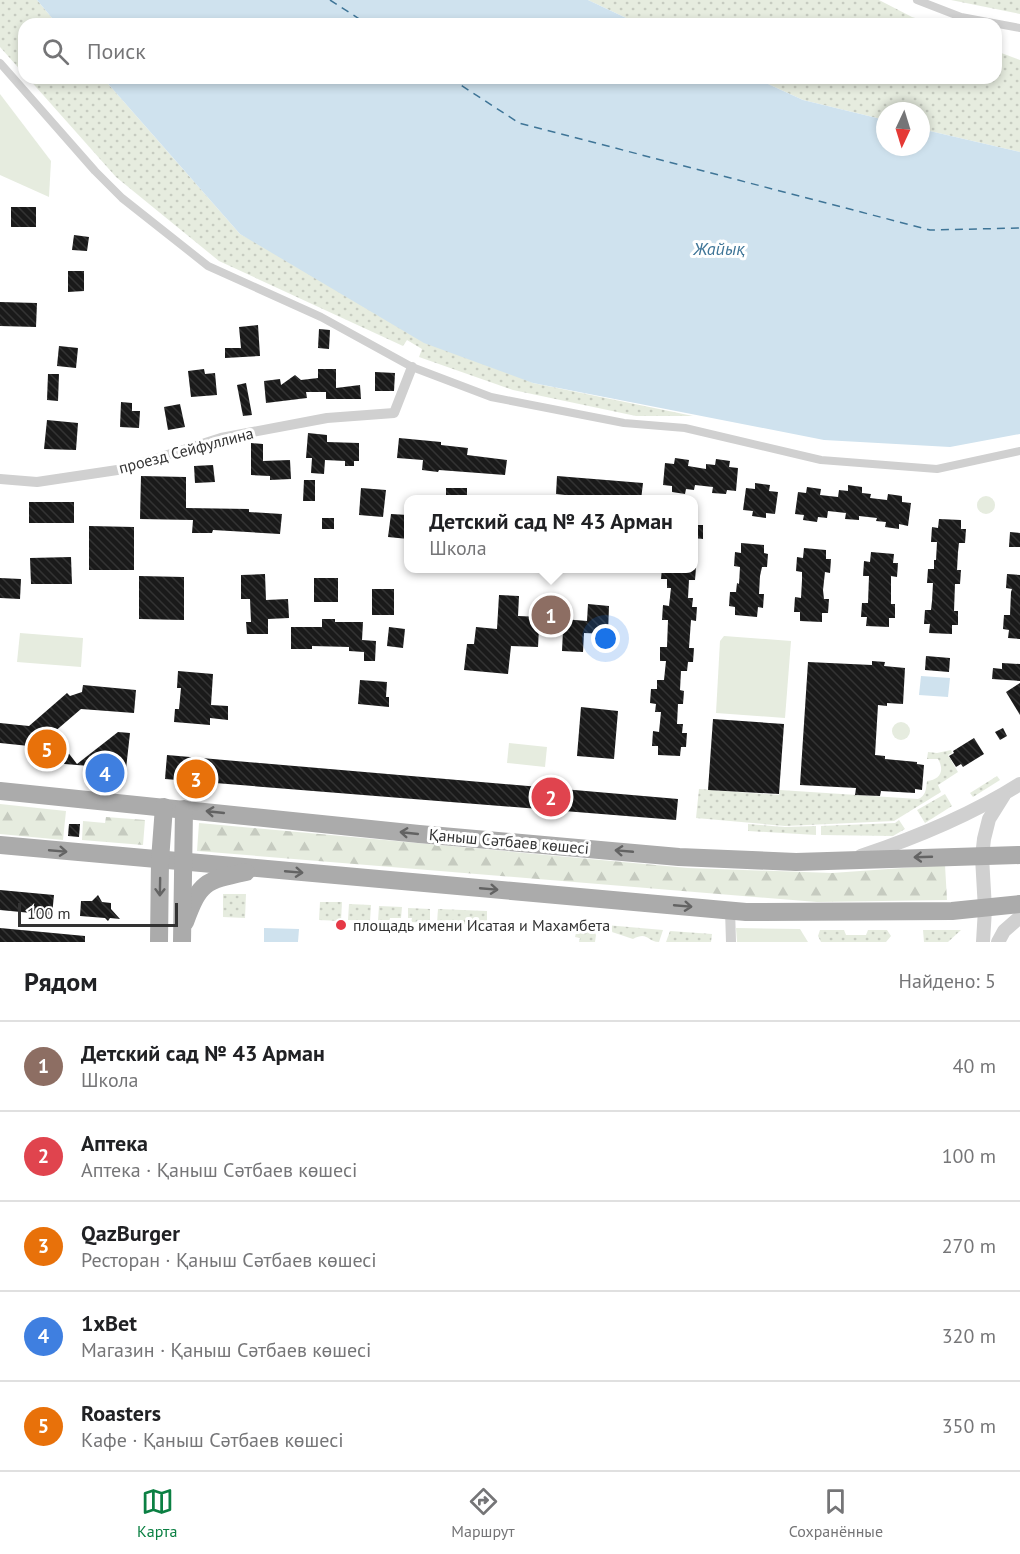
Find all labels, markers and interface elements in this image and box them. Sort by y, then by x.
search box [18,18,1002,84]
icon: search [39,35,72,68]
text: Поиск [87,37,146,65]
north arrow [876,102,930,156]
water label: Жайық [692,237,745,260]
street label: проезд Сейфуллина [116,422,256,478]
popup [404,495,698,573]
text: Детский сад № 43 Арман [429,507,673,535]
text: Школа [429,535,487,561]
pin: 1 [532,592,570,638]
your location [591,624,620,653]
pin: 5 [28,726,66,771]
pin: 4 [86,750,124,796]
pin: 3 [176,756,216,802]
pin: 2 [532,774,570,820]
one-way arrow [205,806,225,817]
street label: Қаныш Сәтбаев көшесі [428,824,590,858]
one-way arrow [399,827,419,838]
one-way arrow [614,845,634,856]
one-way arrow [48,846,68,857]
one-way arrow [914,852,934,863]
one-way arrow [284,867,304,878]
one-way arrow [154,876,166,896]
one-way arrow [478,884,498,895]
scale bar [18,900,178,928]
one-way arrow [672,901,692,912]
text: 100 m [27,903,70,923]
place label: площадь имени Исатая и Махамбета [353,915,610,935]
marker: площадь имени Исатая и Махамбета [334,918,348,932]
text: Рядом [24,965,98,998]
text: Найдено: 5 [899,968,996,994]
text: Детский сад № 43 Арман [81,1039,325,1067]
text: 1 [38,1053,49,1079]
text: 40 m [953,1053,996,1079]
text: Школа [81,1067,138,1093]
text: Аптека [81,1129,148,1157]
text: 2 [38,1143,49,1169]
text: 100 m [942,1143,996,1169]
text: Аптека · Қаныш Сәтбаев көшесі [81,1157,357,1183]
text: QazBurger [81,1219,180,1247]
text: 3 [38,1233,49,1259]
text: 270 m [942,1233,996,1259]
text: Ресторан · Қаныш Сәтбаев көшесі [81,1247,377,1273]
text: 1xBet [81,1309,137,1337]
text: 4 [38,1323,49,1349]
text: 320 m [942,1323,996,1349]
text: Магазин · Қаныш Сәтбаев көшесі [81,1337,371,1363]
text: Roasters [81,1399,161,1427]
text: 5 [38,1413,49,1439]
text: 350 m [942,1413,996,1439]
text: Кафе · Қаныш Сәтбаев көшесі [81,1427,344,1453]
tab: Карта [137,1485,177,1541]
tab: Маршрут [451,1485,515,1541]
tab: Сохранённые [789,1485,883,1541]

